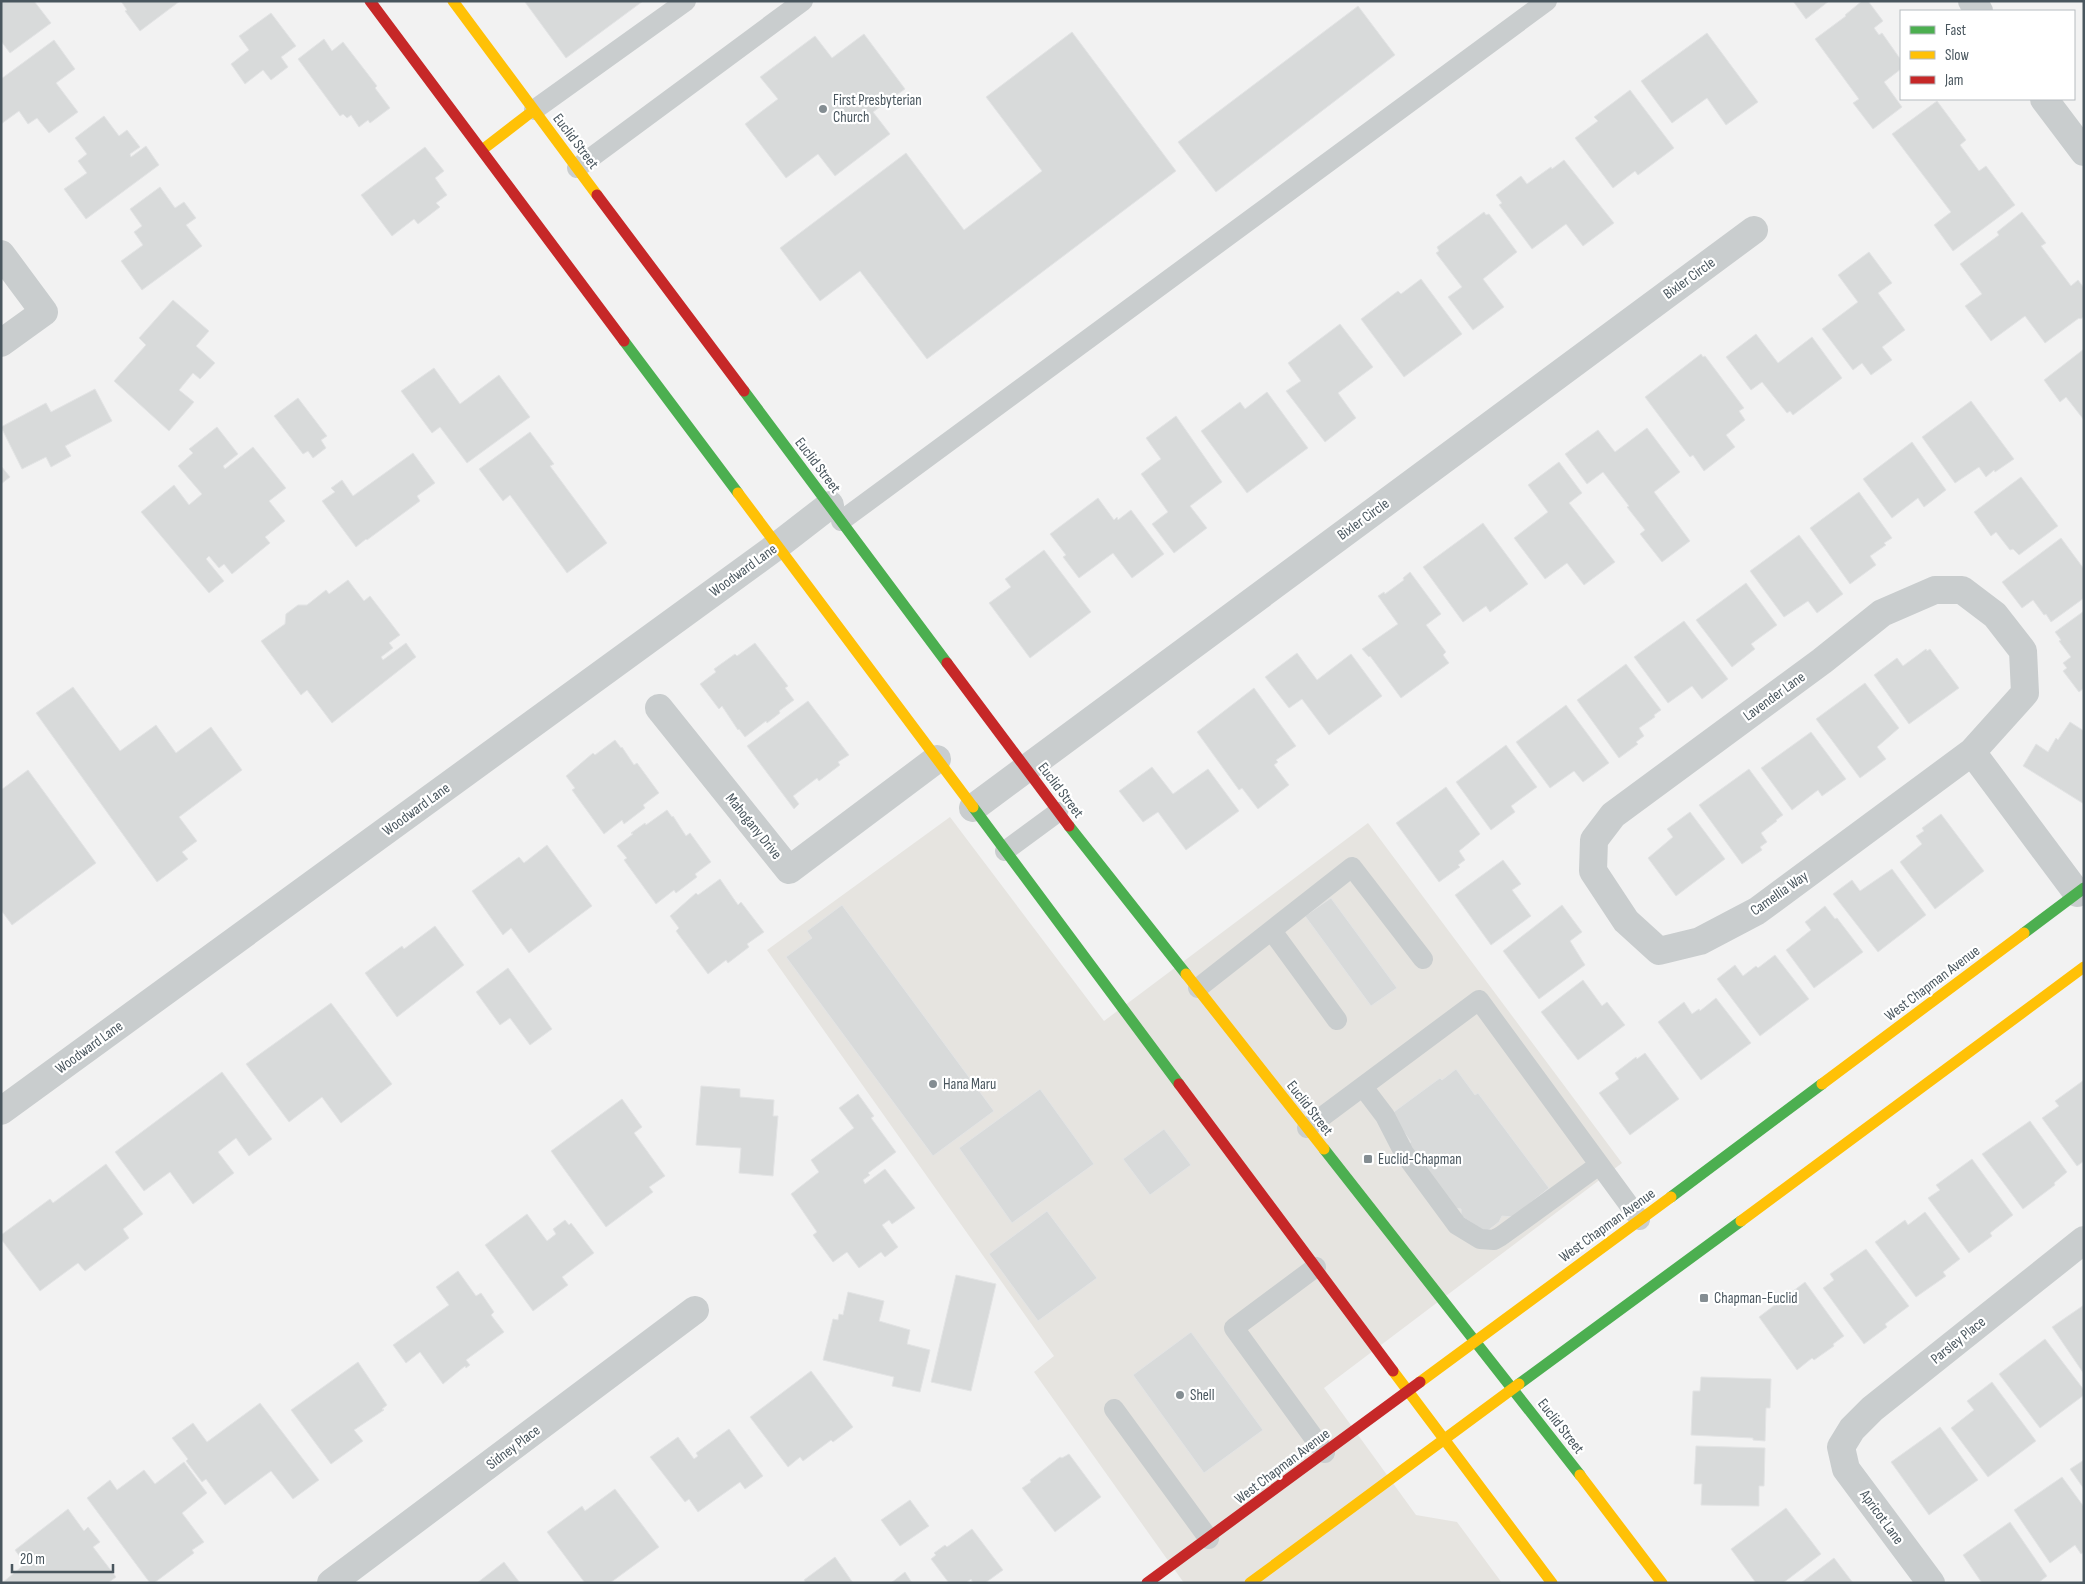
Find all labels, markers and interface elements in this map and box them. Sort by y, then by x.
legend [1900,10,2075,100]
text: Fast [1945,21,1967,40]
text: Slow [1945,46,1969,65]
text: Jam [1944,71,1963,90]
place label: First Presbyterian Church [833,91,922,127]
marker: First Presbyterian Church [817,103,829,115]
street label: Euclid Street [549,110,603,173]
street label: Bixler Circle [1660,253,1719,304]
street label: Euclid Street [791,434,845,497]
street label: Bixler Circle [1334,494,1393,545]
street label: Woodward Lane [706,540,781,601]
street label: Lavender Lane [1740,668,1809,725]
street label: Euclid Street [1034,759,1088,822]
street label: Woodward Lane [379,779,454,840]
street label: Mahogany Drive [721,789,786,863]
street label: Camellia Way [1747,867,1812,920]
street label: West Chapman Avenue [1881,941,1984,1025]
street label: Woodward Lane [52,1017,127,1078]
place label: Hana Maru [943,1075,996,1094]
street label: Euclid Street [1282,1077,1337,1140]
marker: Hana Maru [927,1078,939,1090]
place label: Euclid-Chapman [1378,1150,1462,1169]
marker: Euclid-Chapman [1362,1153,1374,1165]
street label: West Chapman Avenue [1555,1184,1659,1267]
place label: Chapman-Euclid [1714,1289,1798,1308]
marker: Chapman-Euclid [1698,1292,1710,1304]
street label: Parsley Place [1927,1313,1990,1368]
place label: Shell [1190,1386,1214,1405]
marker: Shell [1174,1389,1186,1401]
street label: Euclid Street [1533,1395,1588,1458]
street label: Sidney Place [482,1421,544,1474]
street label: West Chapman Avenue [1231,1424,1334,1508]
street label: Apricot Lane [1855,1485,1908,1548]
scale bar [12,1542,114,1574]
text: 20 m [20,1550,45,1569]

